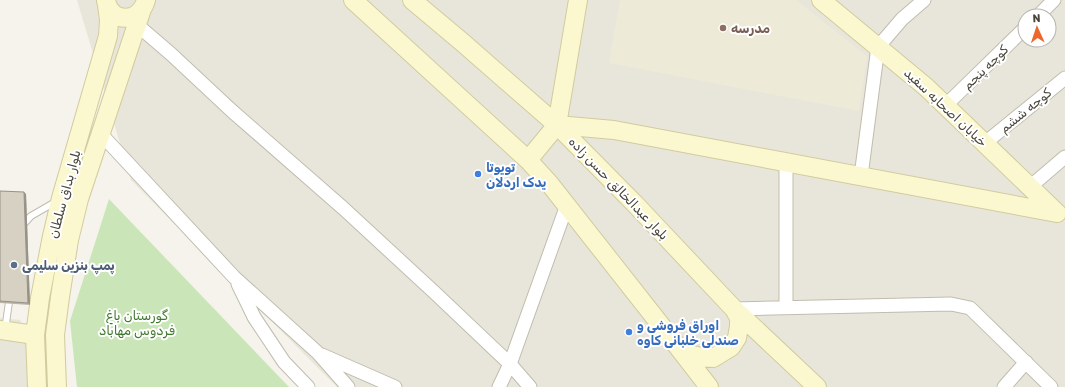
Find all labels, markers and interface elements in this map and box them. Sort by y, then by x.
north arrow [1017,8,1057,48]
text: N [1032,12,1041,25]
place label: مدرسه [731,21,770,36]
marker: مدرسه [718,23,728,33]
street label: کوچه پنجم [960,42,1012,93]
street label: خیابان اصحابه سفید [901,65,990,150]
street label: کوچه ششم [996,85,1055,137]
street label: بلوار عبدالخالق حسن زاده [565,134,672,244]
street label: بلوار بداق سلطان [45,148,84,240]
place label: تویوتا یدک اردلان [486,160,546,190]
marker: تویوتا یدک اردلان [473,169,483,179]
place label: پمپ بنزین سلیمی [22,258,115,275]
marker: پمپ بنزین سلیمی [9,260,19,270]
park label: گورستان باغ فردوس مهاباد [99,308,175,339]
place label: اوراق فروشی و صندلی خلبانی کاوه [637,318,739,349]
marker: اوراق فروشی و صندلی خلبانی کاوه [624,327,634,337]

